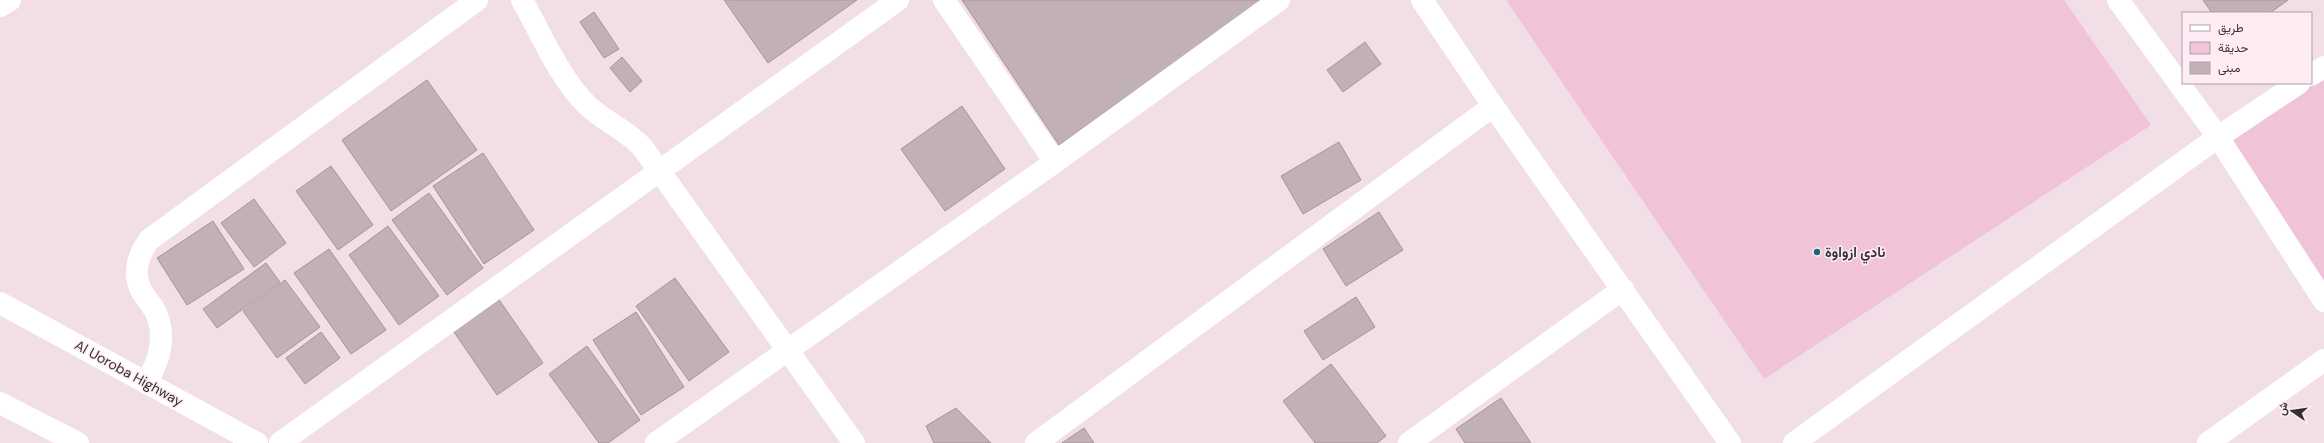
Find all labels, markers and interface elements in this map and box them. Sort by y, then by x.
legend [2182,12,2312,84]
text: طريق [2218,20,2244,36]
text: حديقة [2218,40,2248,56]
text: مبنى [2218,60,2240,76]
place label: نادي ازواوة [1825,243,1885,264]
marker: نادي ازواوة [1812,247,1822,257]
street label: Al Uoroba Highway [72,336,187,410]
north arrow [2272,391,2312,431]
text: ش [2274,401,2291,417]

